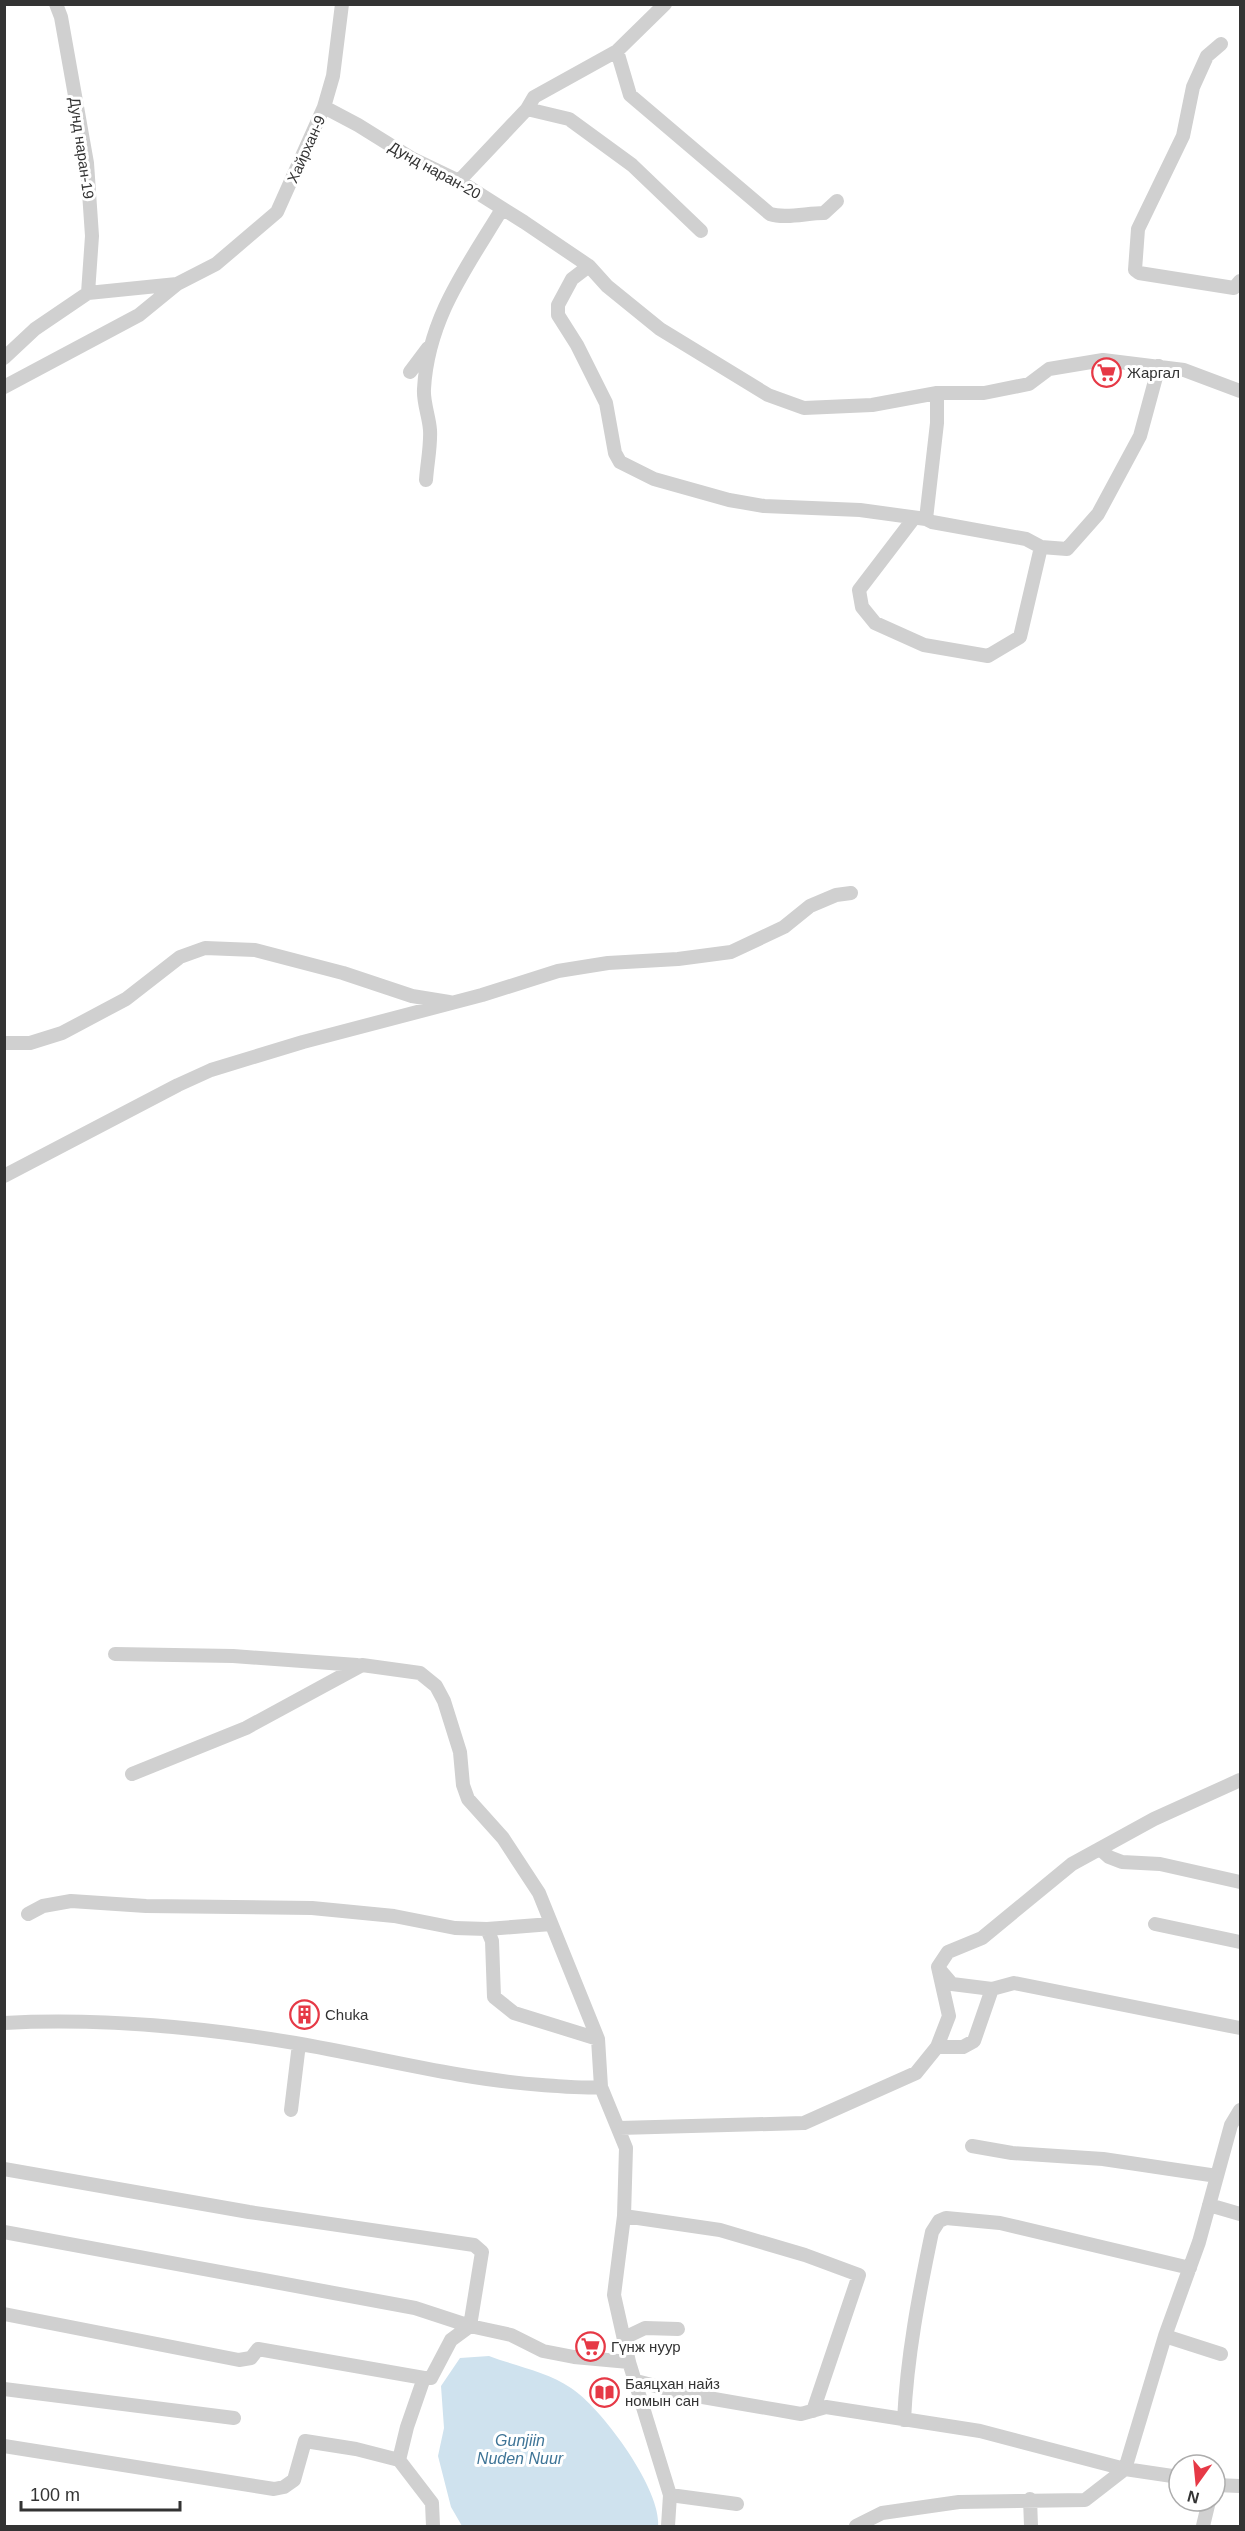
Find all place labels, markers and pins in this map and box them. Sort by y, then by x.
supermarket icon: Жаргал [1090,356,1122,388]
place label: Жаргал [1127,364,1180,381]
building icon: Chuka [288,1998,320,2030]
place label: Chuka [325,2006,369,2023]
supermarket icon: Гүнж нуур [574,2330,606,2362]
place label: Гүнж нуур [611,2338,681,2355]
place label: Баяцхан найз номын сан [625,2375,720,2409]
library icon: Баяцхан найз номын сан [588,2376,620,2408]

